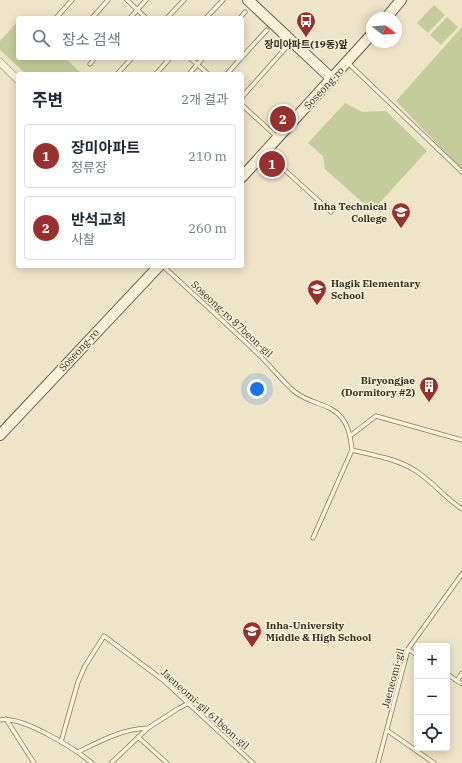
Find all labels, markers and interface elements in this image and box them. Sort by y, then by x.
bus stop icon: 장미아파트(19동)앞 [295,10,317,38]
north arrow [366,12,402,48]
search box [16,16,244,60]
icon: search [30,27,52,49]
text: 장소 검색 [62,30,121,49]
place label: 장미아파트(19동)앞 [264,38,348,51]
street label: Soseong-ro [301,64,347,112]
text: 주변 [32,89,63,111]
text: 2개 결과 [181,91,228,108]
pin: 2 [270,104,296,134]
text: 장미아파트 [71,138,140,157]
text: 1 [42,148,50,165]
text: 210 m [188,148,227,165]
pin: 1 [259,149,285,179]
text: 정류장 [71,159,107,176]
place label: Inha Technical College [314,200,387,225]
school or university icon: Inha Technical College [390,201,412,229]
text: 반석교회 [71,210,126,229]
text: 2 [42,220,50,237]
text: 260 m [188,220,227,237]
text: 사찰 [71,231,95,248]
place label: Hagik Elementary School [331,277,421,302]
street label: Soseong-ro 87beon-gil [189,278,275,360]
school or university icon: Hagik Elementary School [306,278,328,306]
street label: Soseong-ro [56,326,102,374]
place label: Biryongjae (Dormitory #2) [341,374,415,399]
building icon: Biryongjae (Dormitory #2) [418,375,440,403]
your location [247,379,267,399]
place label: Inha-University Middle & High School [266,619,371,644]
school or university icon: Inha-University Middle & High School [241,620,263,648]
map controls [414,643,450,751]
button: + [414,643,450,679]
street label: Jaeneomi-gil [379,647,407,709]
street label: Jaeneomi-gil 61beon-gil [158,666,252,752]
button: − [414,679,450,715]
button: locate [414,715,450,751]

